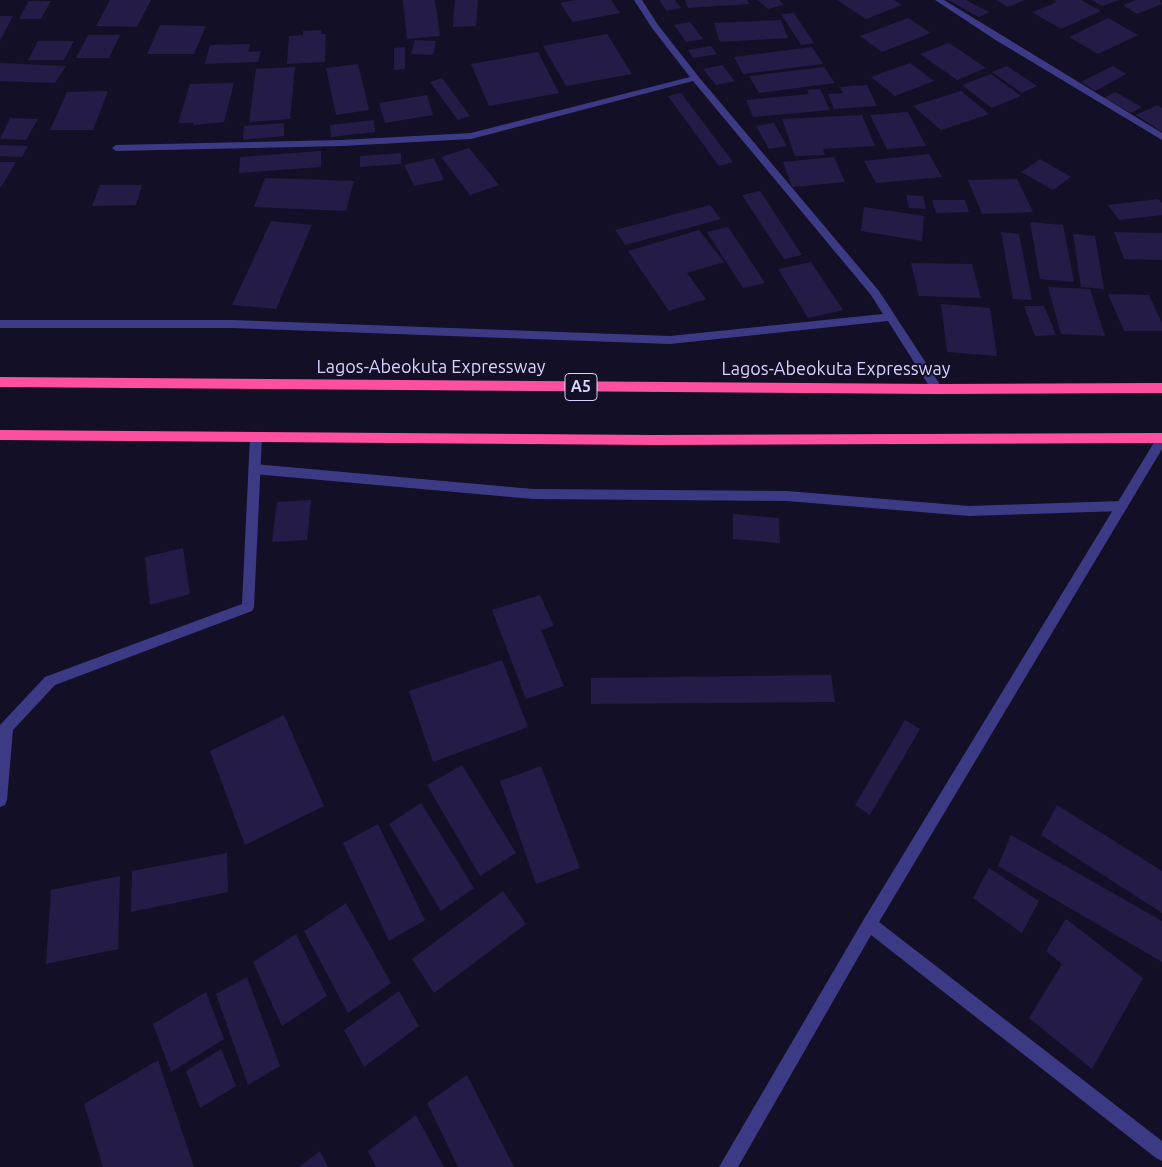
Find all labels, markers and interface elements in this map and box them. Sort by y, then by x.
street label: Lagos-Abeokuta Expressway [317,356,545,378]
street label: Lagos-Abeokuta Expressway [722,358,950,380]
road number: A5 [565,374,597,401]

